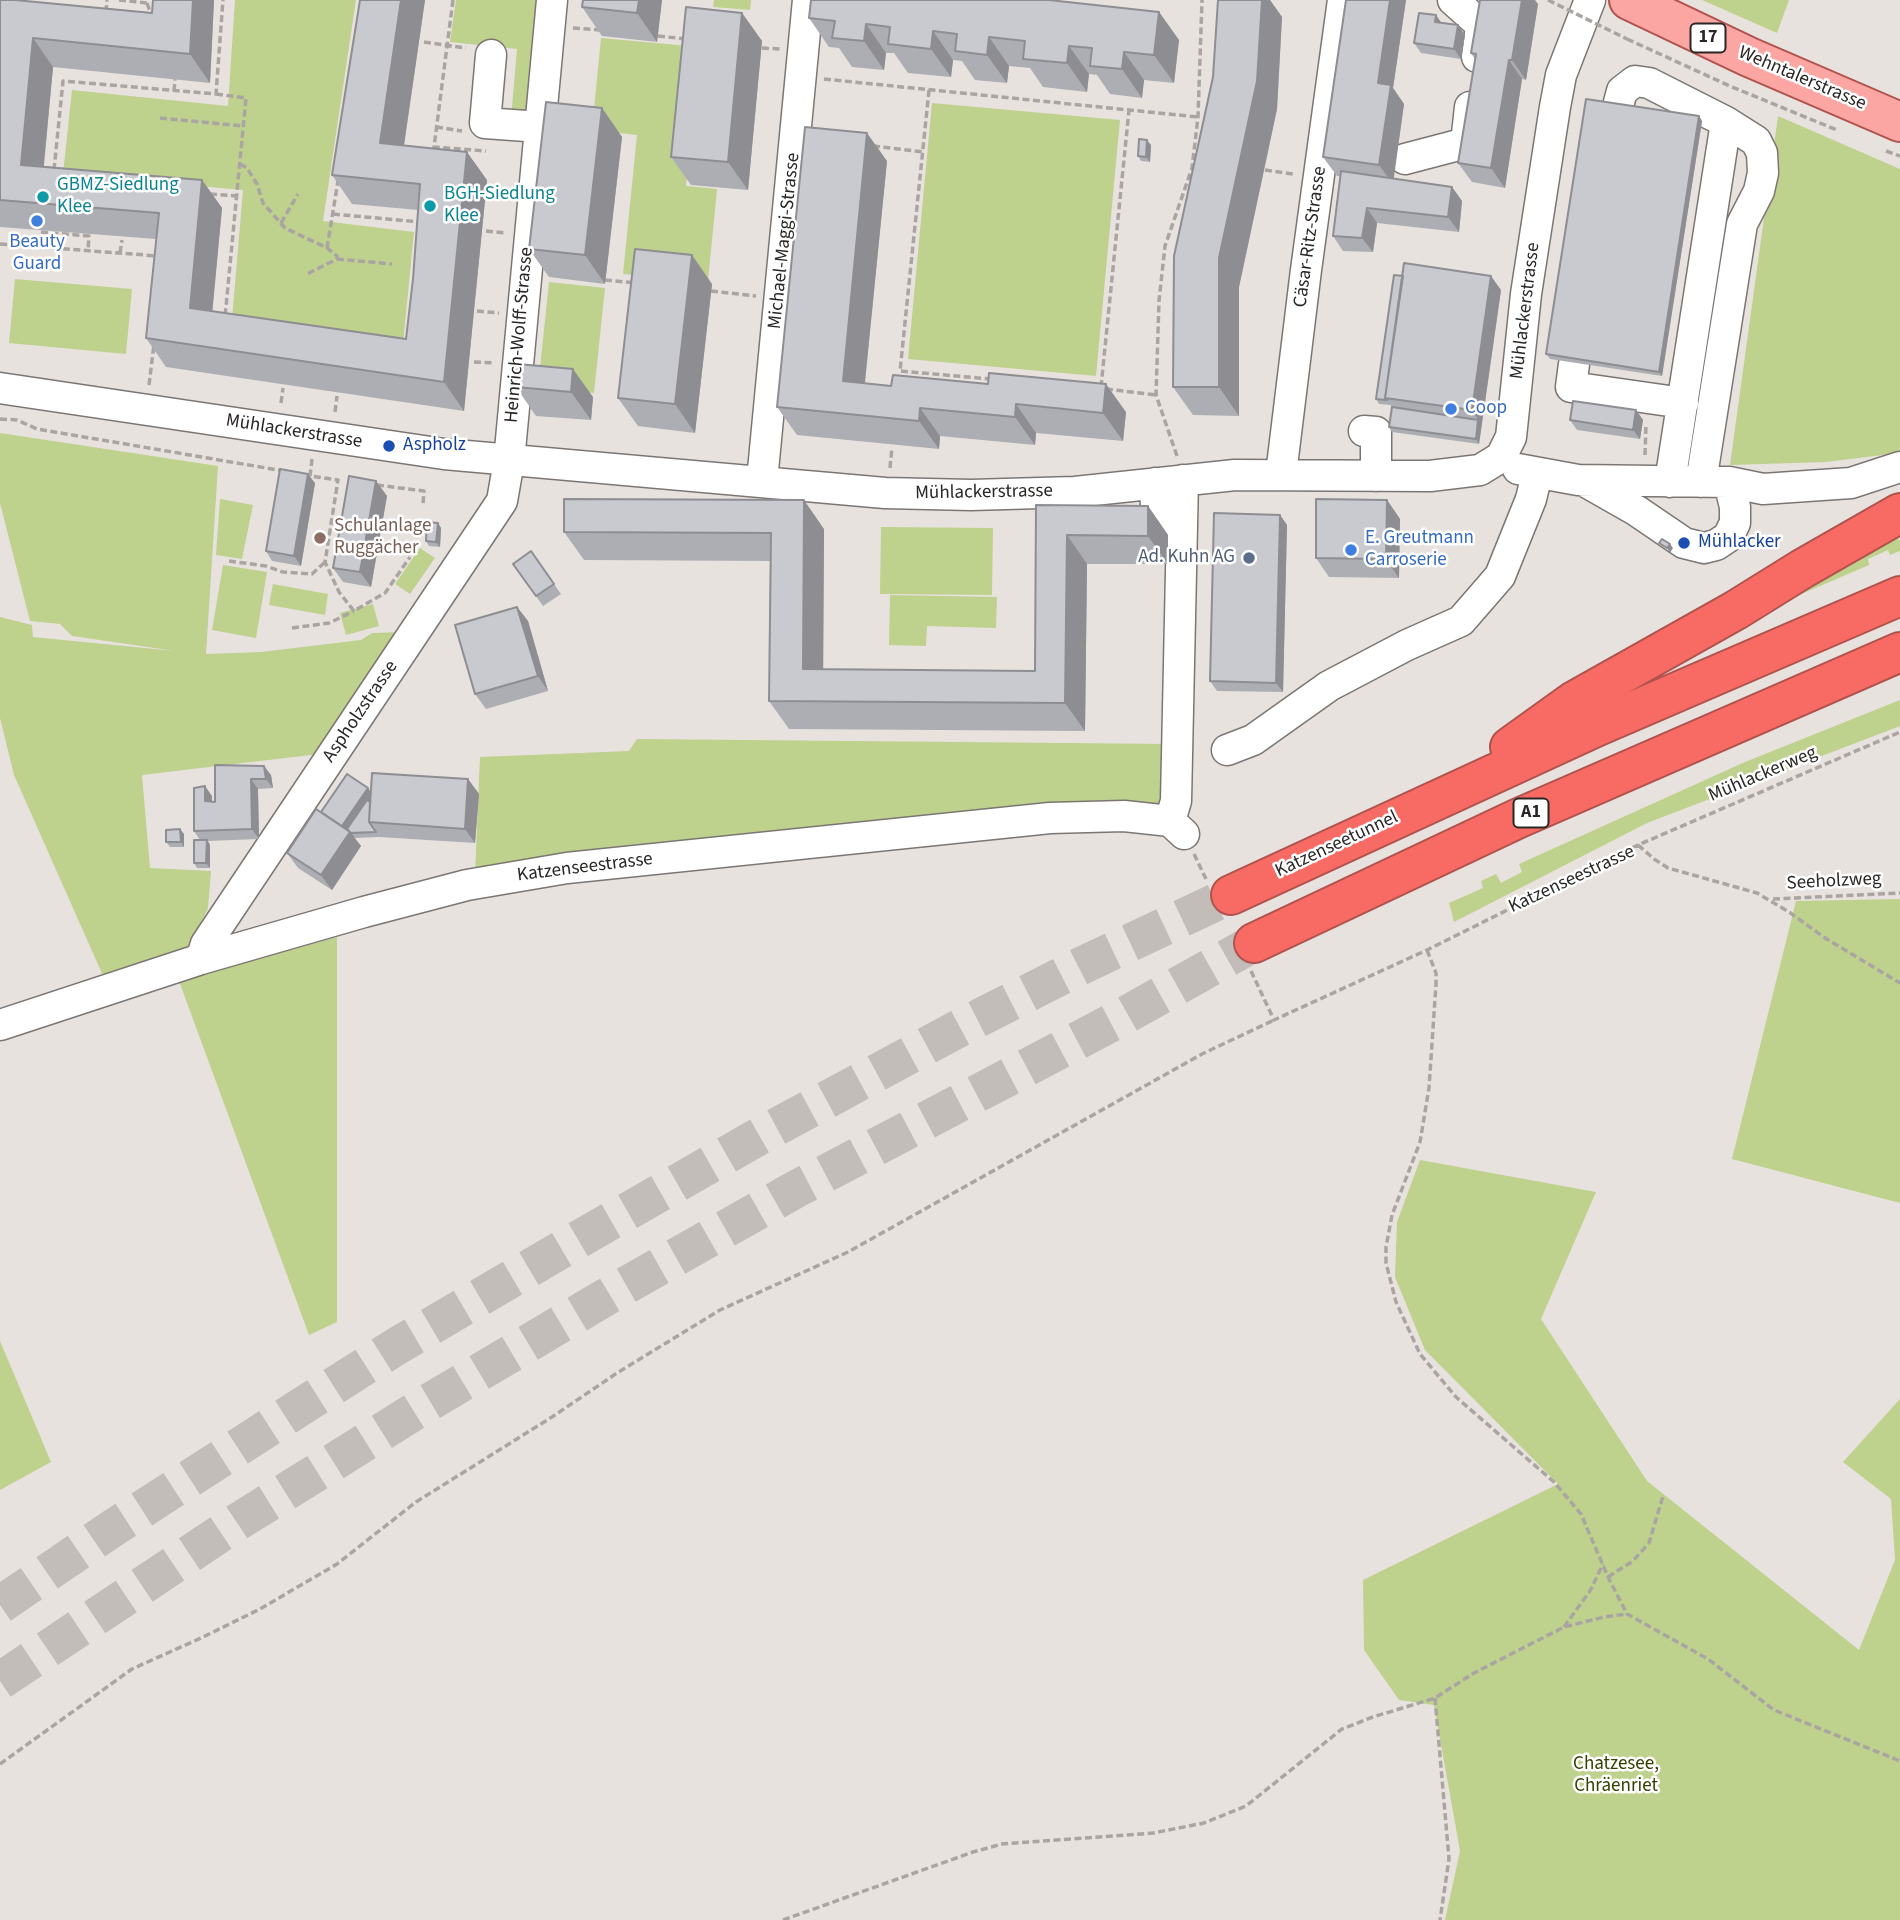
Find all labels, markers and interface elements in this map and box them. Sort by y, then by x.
road number: 17 [1690,24,1726,52]
street label: Wehntalerstrasse [1735,42,1869,116]
street label: Michael-Maggi-Strasse [764,152,806,330]
street label: Cäsar-Ritz-Strasse [1290,165,1332,309]
place label: GBMZ-Siedlung Klee [57,175,179,219]
place label: BGH-Siedlung Klee [444,184,555,228]
marker: GBMZ-Siedlung Klee [35,189,51,205]
marker: BGH-Siedlung Klee [422,198,438,214]
marker: Beauty Guard [29,213,45,229]
place label: Beauty Guard [9,232,65,276]
street label: Mühlackerstrasse [1506,241,1546,381]
street label: Heinrich-Wolff-Strasse [501,246,539,424]
place label: Coop [1465,398,1507,420]
marker: Coop [1443,401,1459,417]
street label: Mühlackerstrasse [224,410,364,454]
place label: Aspholz [403,435,466,457]
marker: Aspholz [381,438,397,454]
street label: Mühlackerstrasse [915,480,1053,506]
place label: Schulanlage Ruggächer [334,516,431,560]
place label: E. Greutmann Carroserie [1365,528,1474,572]
marker: Schulanlage Ruggächer [312,530,328,546]
place label: Mühlacker [1698,532,1781,554]
marker: Mühlacker [1676,535,1692,551]
marker: E. Greutmann Carroserie [1343,542,1359,558]
place label: Ad. Kuhn AG [1138,547,1235,569]
marker: Ad. Kuhn AG [1241,550,1257,566]
street label: Aspholzstrasse [319,657,403,767]
street label: Mühlackerweg [1705,742,1821,808]
road number: A1 [1514,798,1548,828]
street label: Katzenseetunnel [1272,807,1402,883]
street label: Katzenseestrasse [1505,841,1639,919]
street label: Katzenseestrasse [516,848,654,888]
street label: Seeholzweg [1786,868,1882,896]
park label: Chatzesee, Chräenriet [1573,1754,1659,1798]

